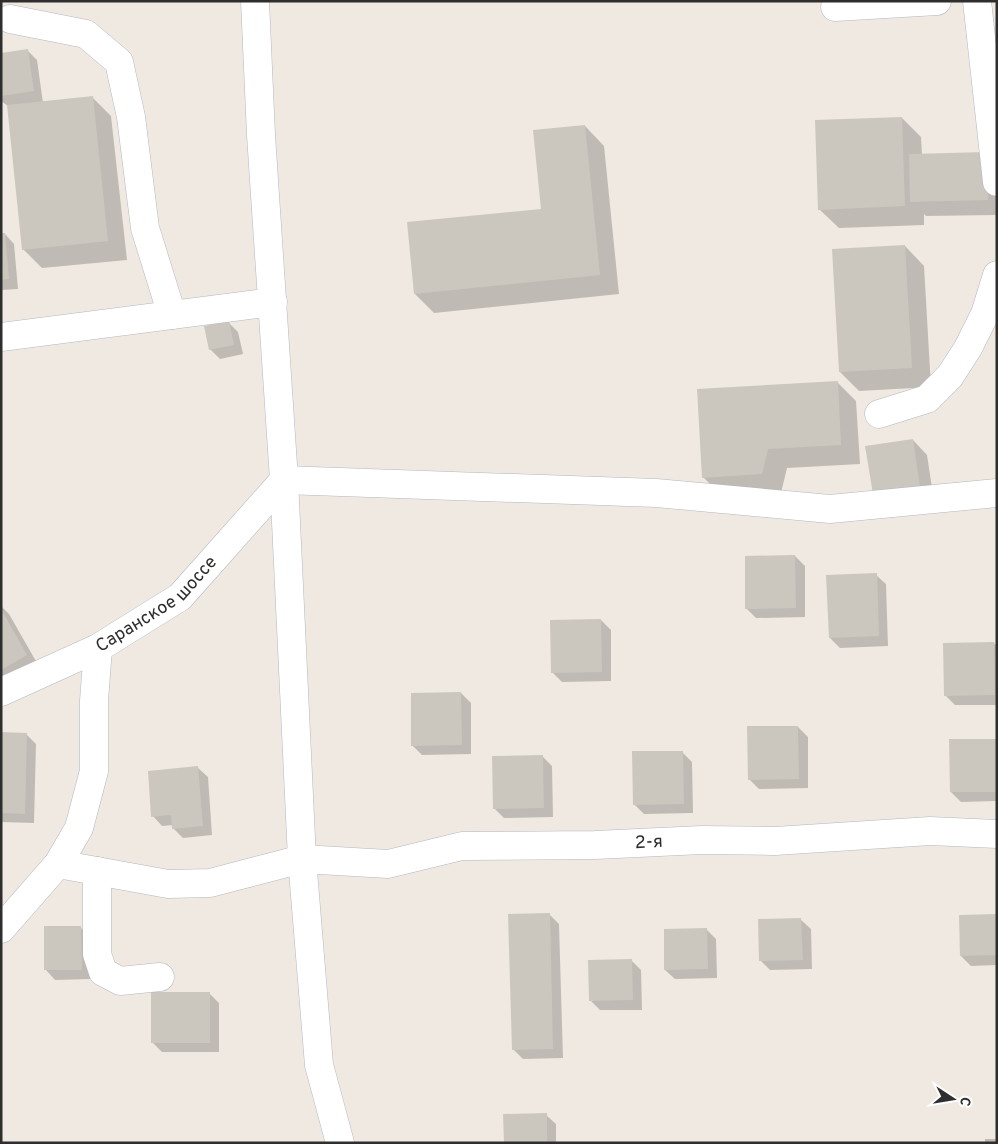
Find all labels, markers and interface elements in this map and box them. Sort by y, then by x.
street label: Саранское шоссе [91,551,222,658]
street label: 2-я [634,830,663,855]
north arrow [928,1074,978,1124]
text: С [955,1095,973,1108]

